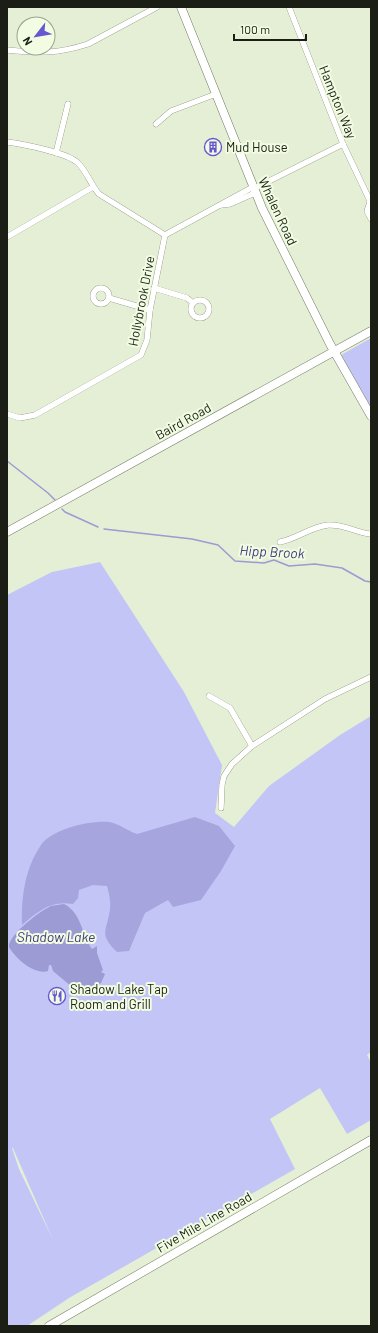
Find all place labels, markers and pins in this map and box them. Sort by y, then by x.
building icon: Mud House [203,137,223,157]
place label: Mud House [226,139,288,155]
place label: Shadow Lake Tap Room and Grill [70,981,168,1012]
restaurant icon: Shadow Lake Tap Room and Grill [47,986,67,1006]

